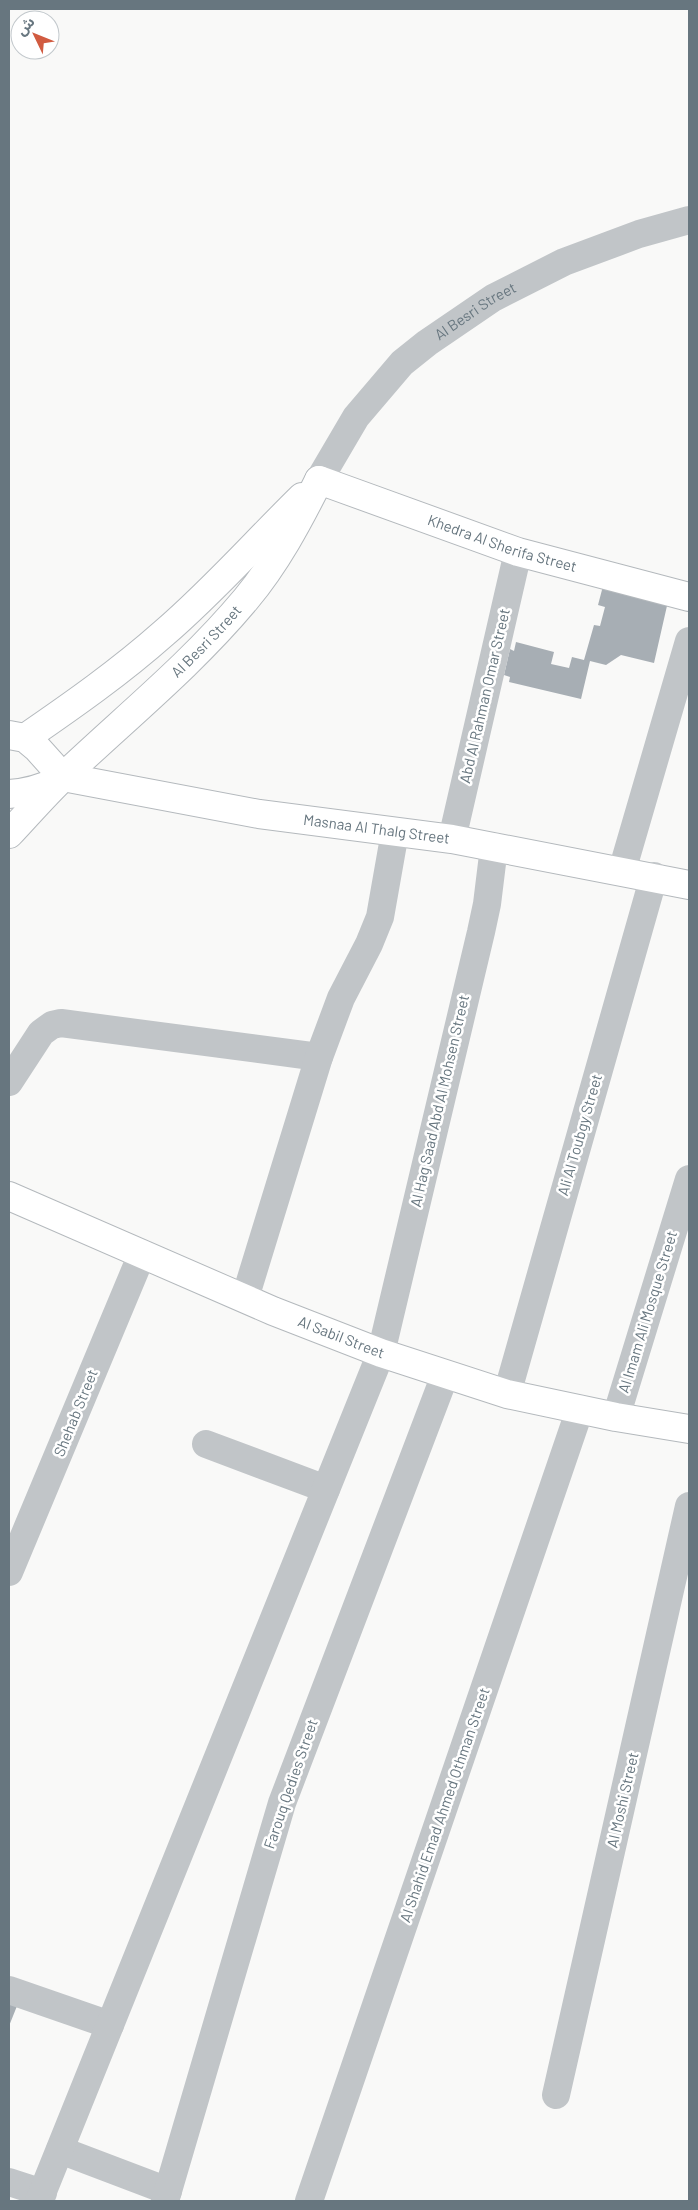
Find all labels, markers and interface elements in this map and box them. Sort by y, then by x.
north arrow [10,10,60,60]
text: ش [12,13,38,39]
street label: Al Besri Street [431,278,519,343]
street label: Khedra Al Sherifa Street [425,510,579,575]
street label: Al Besri Street [167,601,245,681]
street label: Abd Al Rahman Omar Street [455,607,513,785]
street label: Masnaa Al Thalg Street [302,810,451,847]
street label: Al Hag Saad Abd Al Mohsen Street [406,993,472,1209]
street label: Ali Al Toubgy Street [553,1072,605,1198]
street label: Al Imam Ali Mosque Street [614,1228,680,1395]
street label: Al Sabil Street [296,1312,387,1362]
street label: Shehab Street [49,1366,101,1459]
street label: Al Shahid Emad Ahmed Othman Street [395,1685,493,1924]
street label: Farouq Qedies Street [259,1716,321,1851]
street label: Al Moshi Street [602,1750,642,1849]

